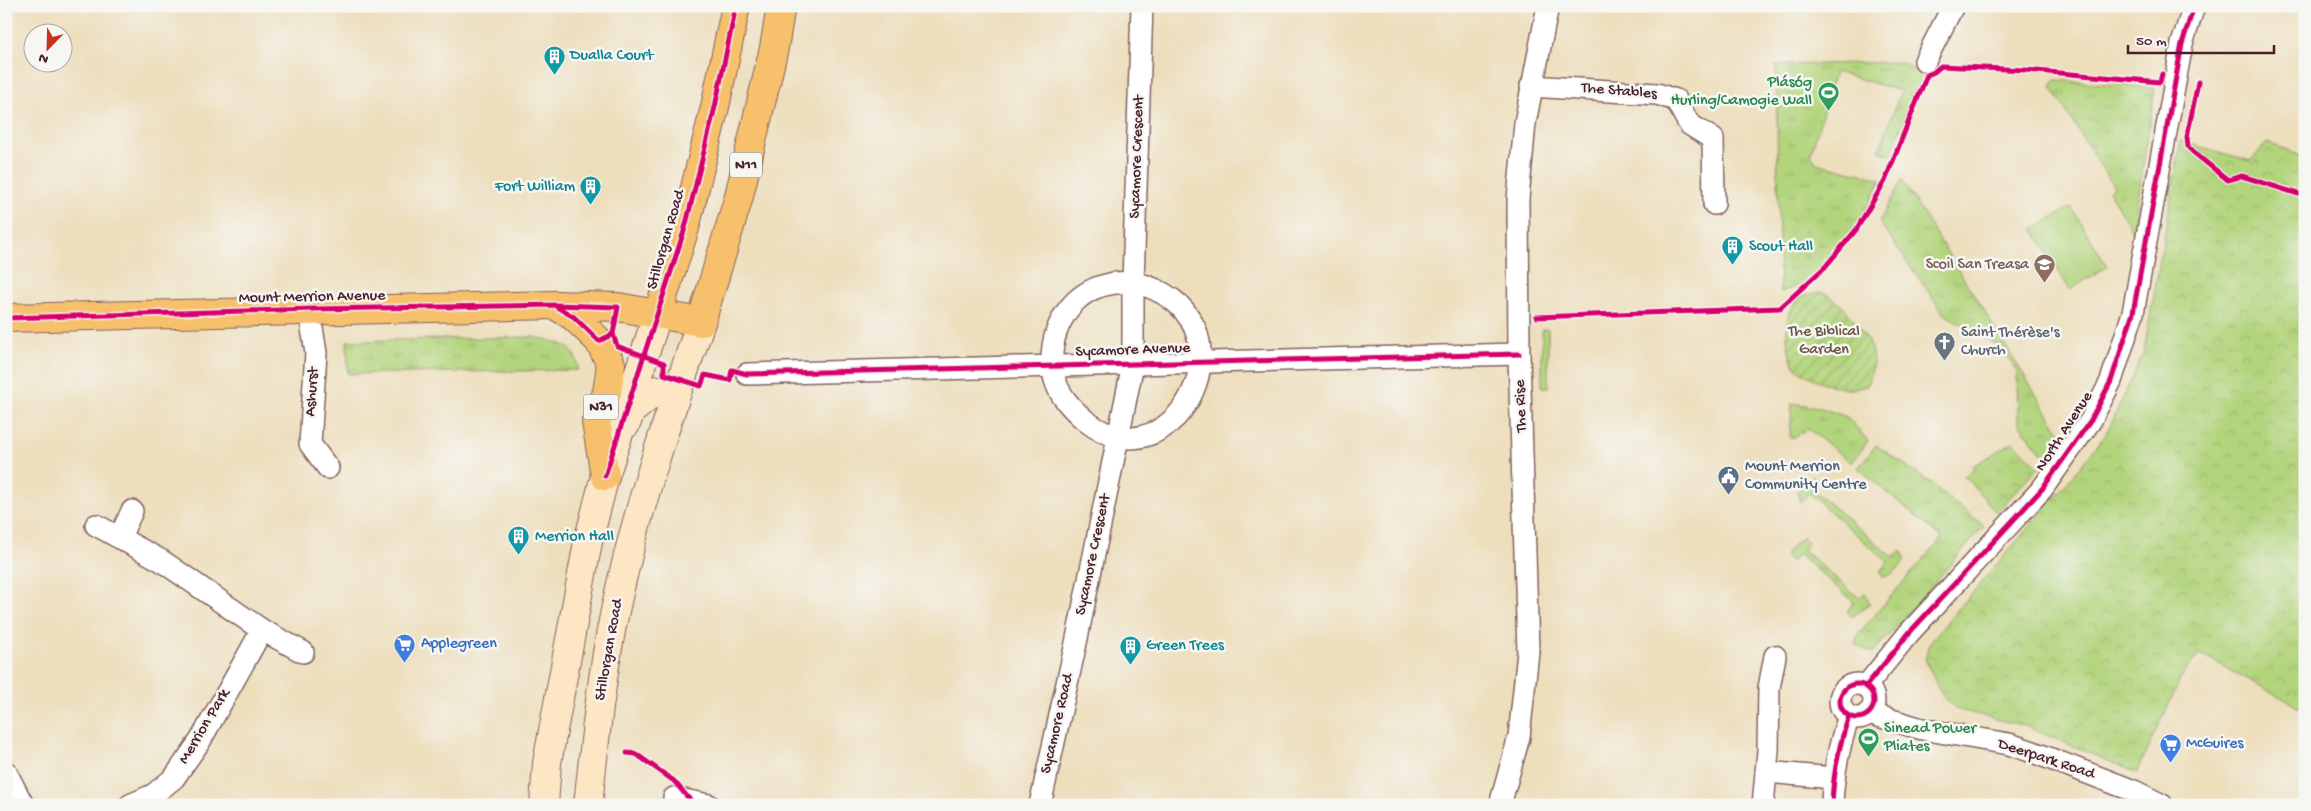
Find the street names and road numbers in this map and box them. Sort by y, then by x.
street label: The Stables [1579,79,1659,105]
street label: Sycamore Crescent [1126,94,1150,219]
road number: N11 [730,152,762,178]
street label: Stillorgan Road [644,186,691,292]
street label: Mount Merrion Avenue [238,287,386,309]
street label: Sycamore Avenue [1075,339,1192,363]
street label: Ashurst [302,365,324,417]
street label: The Rise [1512,379,1532,434]
street label: North Avenue [2032,388,2098,476]
road number: N31 [584,394,618,420]
street label: Sycamore Crescent [1072,491,1116,617]
street label: Stillorgan Road [592,596,629,702]
street label: Sycamore Road [1037,671,1079,776]
street label: Merrion Park [175,684,236,768]
street label: Deerpark Road [1994,735,2098,785]

